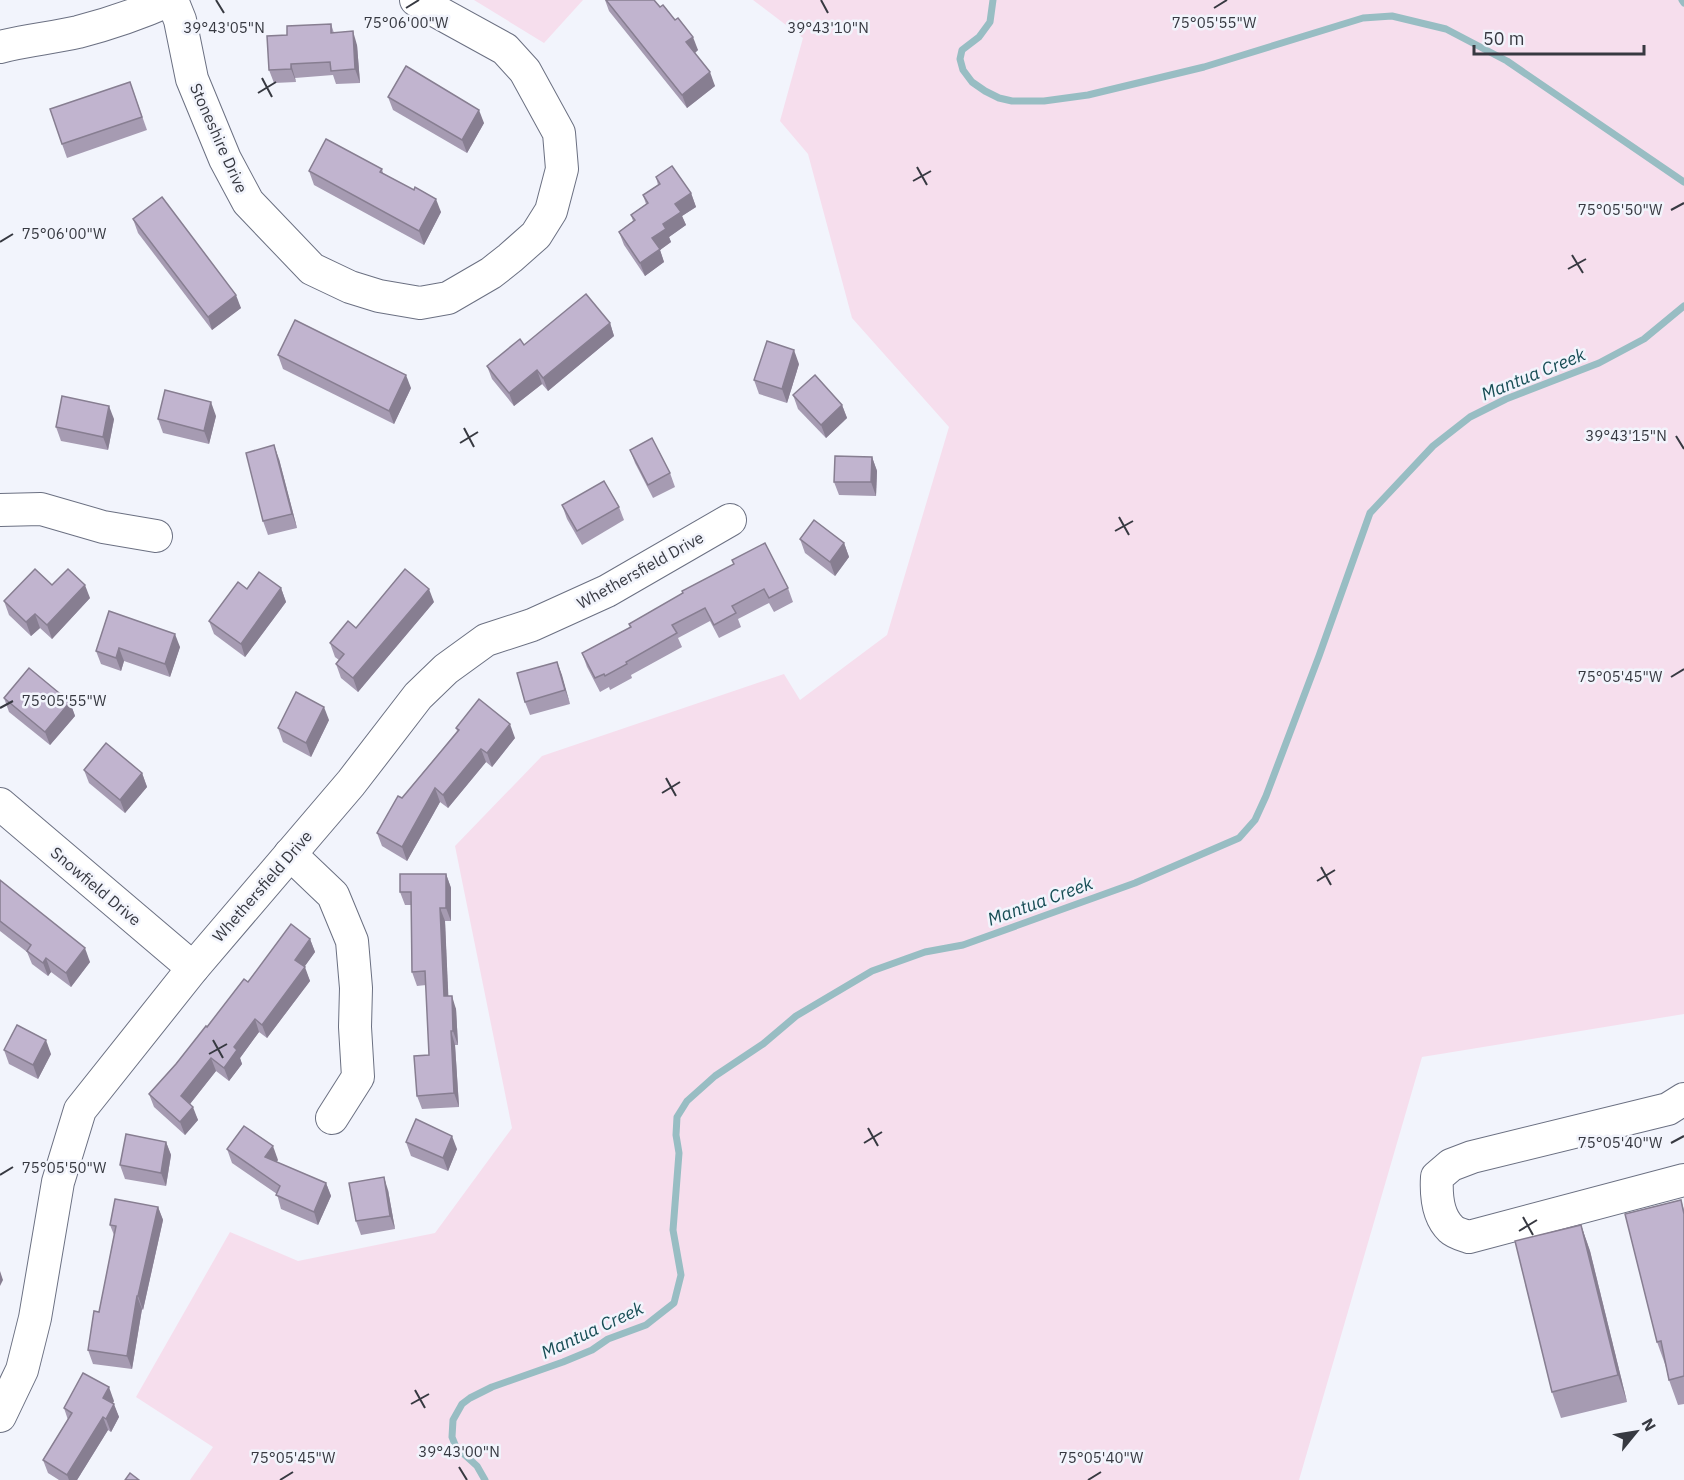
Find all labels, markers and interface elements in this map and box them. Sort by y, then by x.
text: 75°06'00"W [364,13,449,32]
text: 75°05'55"W [1172,13,1257,32]
text: 39°43'05"N [183,18,265,37]
text: 39°43'10"N [787,18,869,37]
scale bar [1474,18,1644,56]
text: 50 m [1483,27,1525,50]
street label: Stoneshire Drive [186,80,252,196]
text: 75°05'50"W [1578,200,1663,219]
text: 75°06'00"W [22,224,107,243]
water label: Mantua Creek [1477,342,1589,405]
text: 39°43'15"N [1585,426,1667,445]
street label: Whethersfield Drive [573,527,707,613]
text: 75°05'45"W [1578,667,1663,686]
text: 75°05'55"W [22,691,107,710]
street label: Whethersfield Drive [208,826,316,946]
street label: Snowfield Drive [47,842,145,930]
water label: Mantua Creek [984,871,1096,931]
text: 75°05'40"W [1578,1133,1663,1152]
text: 75°05'50"W [22,1158,107,1177]
water label: Mantua Creek [537,1296,647,1364]
north arrow [1606,1402,1666,1462]
text: N [1637,1414,1661,1435]
text: 39°43'00"N [418,1442,500,1461]
text: 75°05'45"W [251,1448,336,1467]
text: 75°05'40"W [1059,1448,1144,1467]

